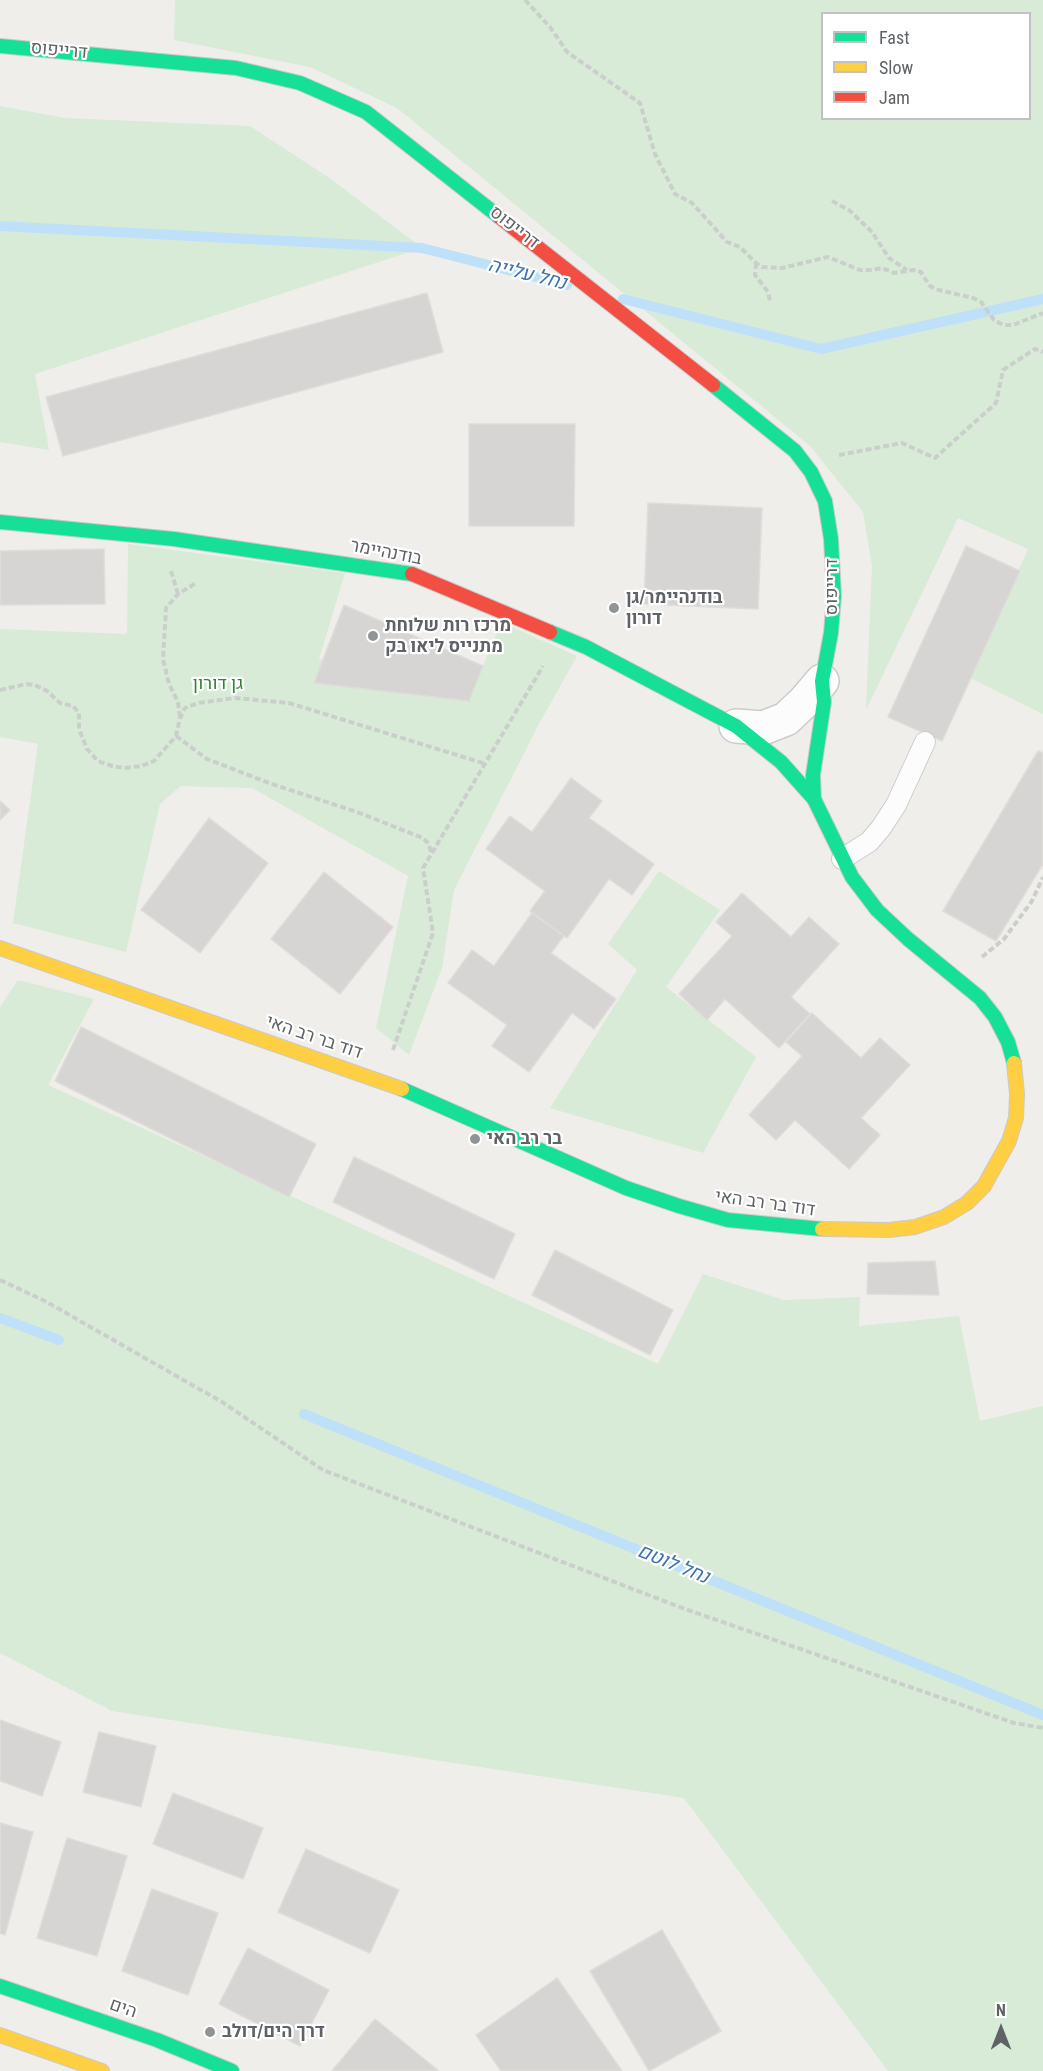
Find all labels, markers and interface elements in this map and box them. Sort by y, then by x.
legend [821,12,1031,120]
text: Fast [879,27,910,48]
street label: דרייפוס [30,38,88,64]
text: Slow [879,57,913,78]
text: Jam [879,87,910,108]
street label: דרייפוס [485,202,543,254]
water label: נחל עלייה [485,254,569,296]
street label: בודנהיימר [348,535,424,571]
street label: דרייפוס [821,558,843,616]
place label: בודנהיימר/גן דורון [626,587,723,630]
marker: בודנהיימר/גן דורון [607,601,621,615]
place label: מרכז רות שלוחת מתנייס ליאו בק [385,615,511,658]
marker: מרכז רות שלוחת מתנייס ליאו בק [366,629,380,643]
park label: גן דורון [193,673,243,695]
street label: דוד בר רב האי [263,1011,365,1065]
place label: בר רב האי [487,1128,562,1150]
marker: בר רב האי [468,1132,482,1146]
street label: דוד בר רב האי [714,1186,816,1222]
water label: נחל לוטם [634,1540,712,1590]
street label: הים [107,1994,139,2024]
north arrow [971,1999,1031,2059]
text: N [996,2001,1006,2020]
place label: דרך הים/דולב [222,2021,325,2043]
marker: דרך הים/דולב [203,2025,217,2039]

